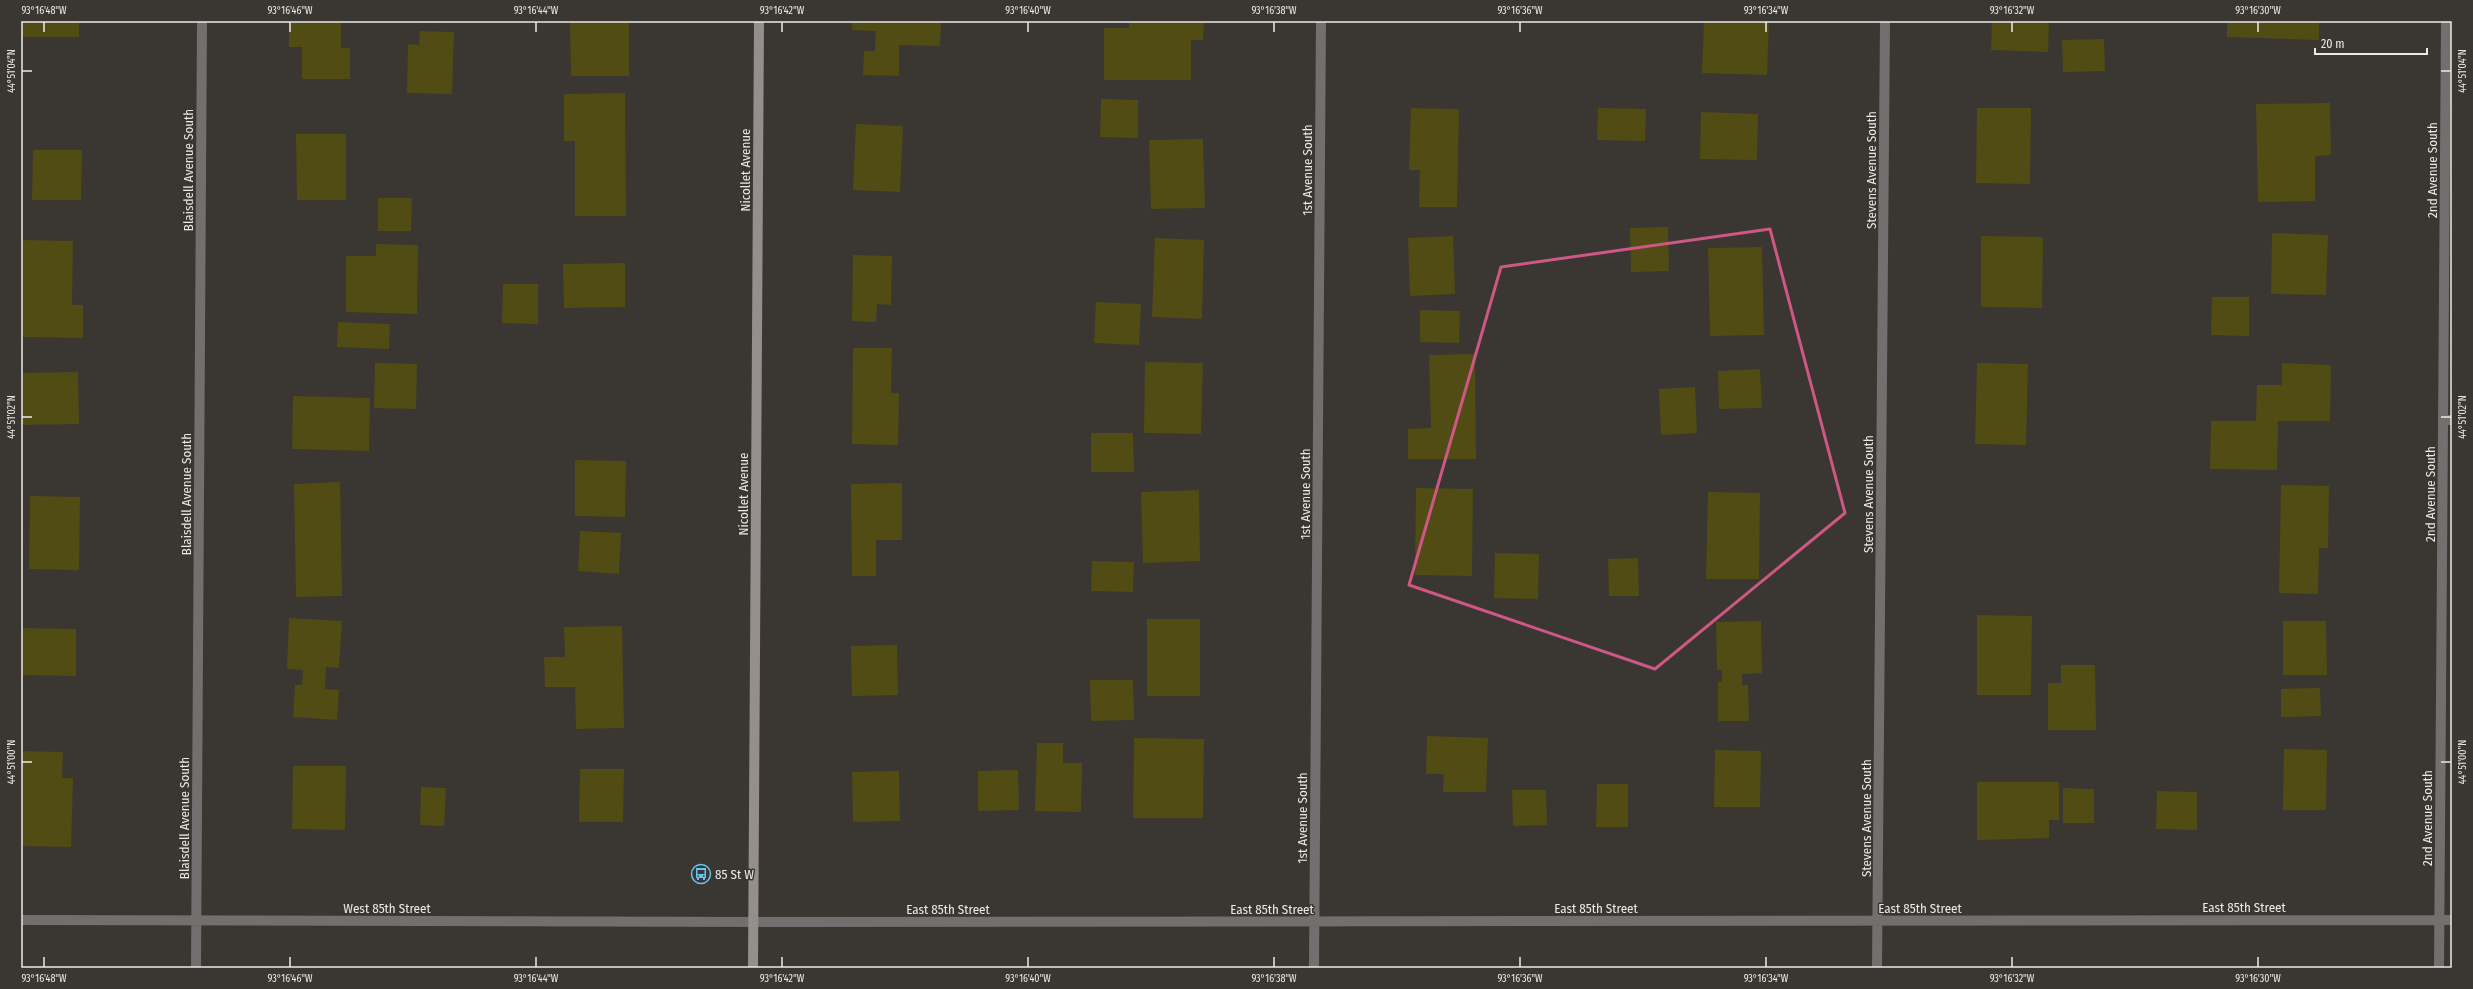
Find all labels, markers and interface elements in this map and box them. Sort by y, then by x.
text: 93°16'48"W [21,5,67,17]
text: 93°16'46"W [267,5,313,17]
text: 93°16'44"W [514,5,559,17]
text: 93°16'42"W [760,5,805,17]
text: 93°16'40"W [1005,5,1051,17]
text: 93°16'38"W [1251,5,1297,17]
text: 93°16'36"W [1497,5,1543,17]
text: 93°16'34"W [1744,5,1789,17]
text: 93°16'32"W [1990,5,2035,17]
text: 93°16'30"W [2235,5,2281,17]
scale bar [2315,30,2427,56]
text: 20 m [2321,37,2345,51]
text: 44°51'04"N [6,49,18,93]
text: 44°51'04"N [2457,49,2469,93]
street label: Blaisdell Avenue South [181,109,196,231]
street label: Stevens Avenue South [1864,111,1879,229]
street label: 2nd Avenue South [2425,122,2440,218]
street label: 1st Avenue South [1300,124,1315,216]
street label: Nicollet Avenue [738,129,753,211]
text: 44°51'02"N [6,395,18,439]
text: 44°51'02"N [2457,395,2469,439]
street label: Blaisdell Avenue South [179,433,194,555]
street label: Stevens Avenue South [1861,435,1876,553]
street label: 2nd Avenue South [2423,446,2438,542]
street label: 1st Avenue South [1298,448,1313,540]
street label: Nicollet Avenue [736,453,751,535]
text: 44°51'00"N [6,740,18,784]
text: 44°51'00"N [2457,740,2469,784]
street label: Blaisdell Avenue South [177,757,192,879]
street label: Stevens Avenue South [1859,759,1874,877]
street label: 2nd Avenue South [2420,770,2435,866]
street label: 1st Avenue South [1295,772,1310,864]
bus stop icon: 85 St W [690,863,712,885]
place label: 85 St W [715,867,754,882]
street label: East 85th Street [2202,900,2287,915]
street label: West 85th Street [343,901,431,916]
street label: East 85th Street [1554,901,1639,916]
street label: East 85th Street [1878,901,1963,916]
street label: East 85th Street [906,902,991,917]
street label: East 85th Street [1230,902,1315,917]
text: 93°16'48"W [21,973,67,985]
text: 93°16'46"W [267,973,313,985]
text: 93°16'44"W [514,973,559,985]
text: 93°16'42"W [760,973,805,985]
text: 93°16'40"W [1005,973,1051,985]
text: 93°16'38"W [1251,973,1297,985]
text: 93°16'36"W [1497,973,1543,985]
text: 93°16'34"W [1744,973,1789,985]
text: 93°16'32"W [1990,973,2035,985]
text: 93°16'30"W [2235,973,2281,985]

